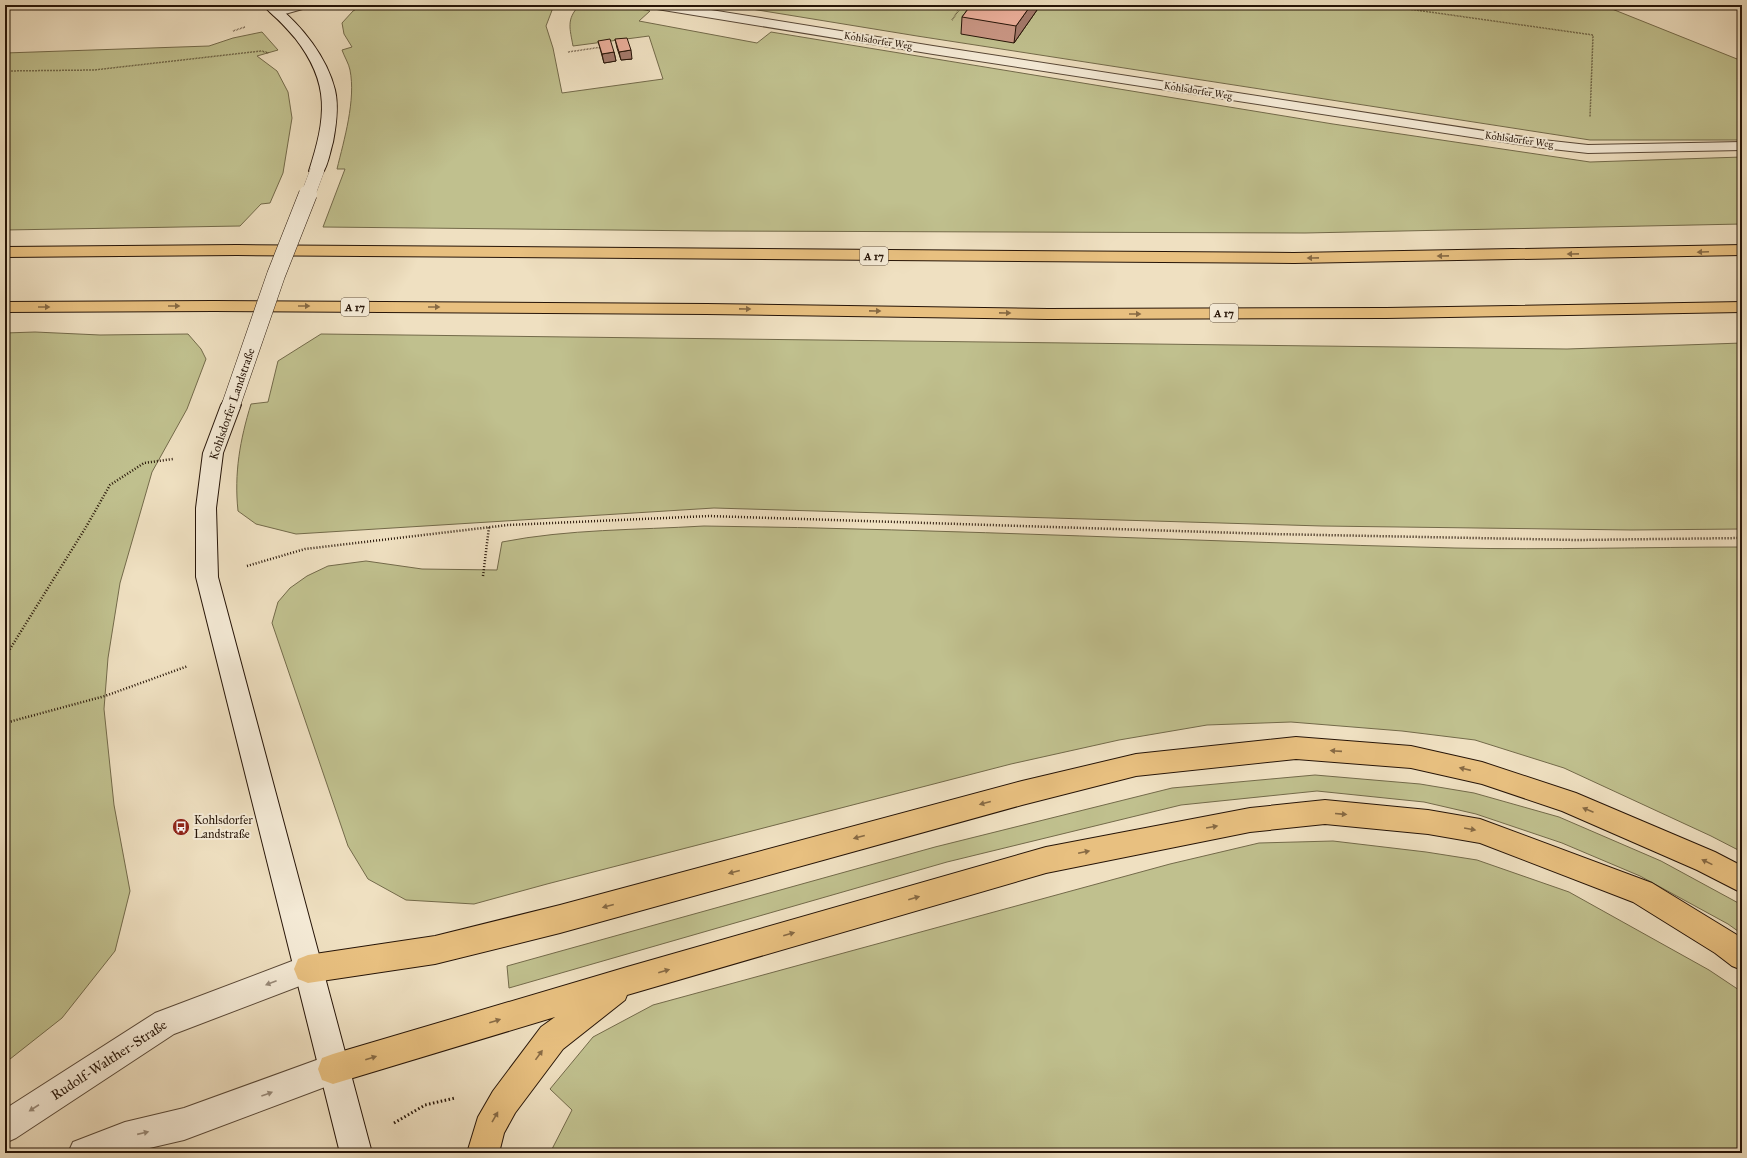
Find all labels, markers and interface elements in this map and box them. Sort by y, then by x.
street label: Kohlsdorfer Weg [843,30,913,52]
street label: Kohlsdorfer Weg [1163,80,1233,102]
street label: Kohlsdorfer Weg [1484,129,1554,151]
road number: A 17 [860,247,888,265]
one-way arrow [1696,249,1709,255]
one-way arrow [1566,251,1579,257]
one-way arrow [1436,253,1449,259]
one-way arrow [1306,255,1319,261]
road number: A 17 [341,298,369,316]
one-way arrow [168,303,181,309]
one-way arrow [298,303,311,309]
one-way arrow [38,304,51,310]
one-way arrow [428,304,441,310]
road number: A 17 [1210,304,1238,322]
one-way arrow [739,306,751,313]
one-way arrow [869,308,882,314]
one-way arrow [999,310,1012,316]
one-way arrow [1129,311,1142,317]
street label: Kohlsdorfer Landstraße [206,346,258,462]
one-way arrow [1330,748,1342,755]
one-way arrow [1459,766,1471,772]
one-way arrow [978,800,990,806]
one-way arrow [1583,807,1594,813]
one-way arrow [1335,811,1347,817]
place label: Kohlsdorfer Landstraße [194,813,253,841]
bus stop icon: Kohlsdorfer Landstraße [171,817,191,837]
one-way arrow [1206,824,1218,830]
one-way arrow [1464,827,1476,833]
one-way arrow [853,835,865,841]
one-way arrow [1078,849,1091,855]
one-way arrow [1702,859,1713,865]
one-way arrow [728,869,740,875]
one-way arrow [908,895,920,901]
one-way arrow [602,903,614,909]
one-way arrow [783,931,795,937]
one-way arrow [658,967,670,973]
one-way arrow [265,980,277,986]
street label: Rudolf-Walther-Straße [48,1016,170,1104]
one-way arrow [490,1018,502,1024]
one-way arrow [535,1049,543,1060]
one-way arrow [365,1055,377,1061]
one-way arrow [261,1090,273,1096]
one-way arrow [28,1105,40,1112]
one-way arrow [492,1112,498,1123]
one-way arrow [137,1130,149,1136]

